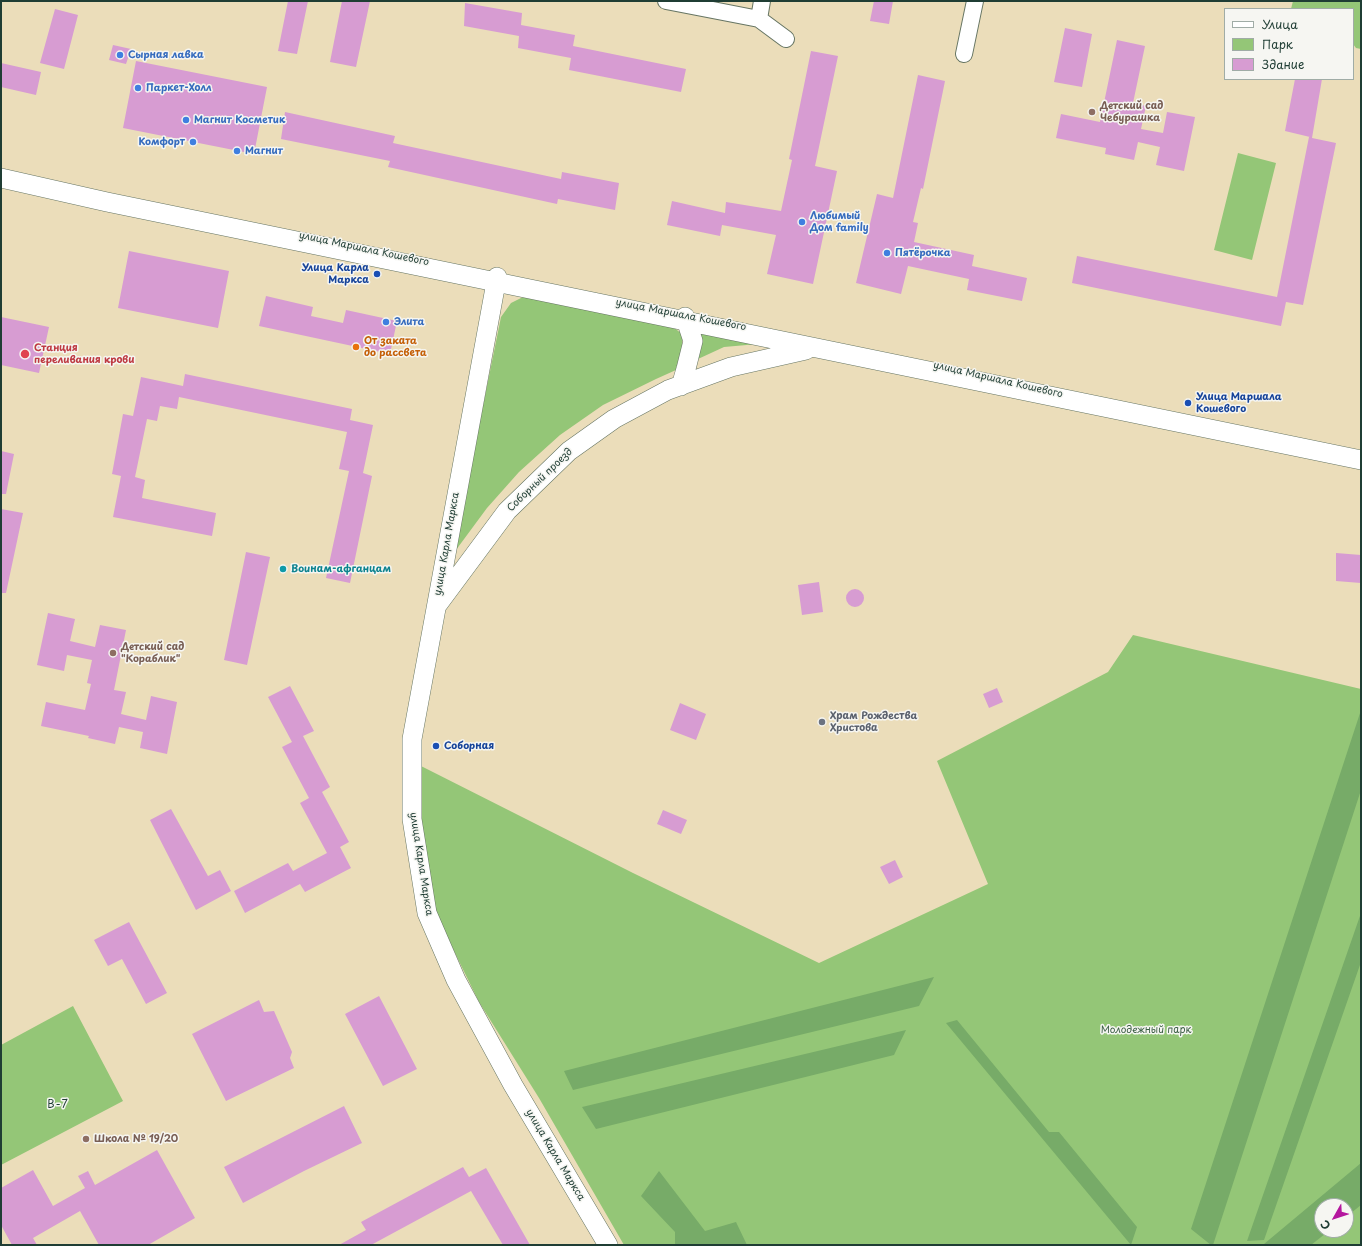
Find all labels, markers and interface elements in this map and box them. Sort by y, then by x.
legend [1224,8,1354,80]
text: Улица [1262,15,1298,33]
text: Парк [1262,35,1293,53]
place label: Сырная лавка [128,49,204,61]
marker: Сырная лавка [115,50,125,60]
text: Здание [1262,55,1304,73]
place label: Паркет-Холл [146,82,212,94]
marker: Паркет-Холл [133,83,143,93]
place label: Детский сад Чебурашка [1100,100,1163,124]
marker: Детский сад Чебурашка [1087,107,1097,117]
place label: Магнит Косметик [194,114,285,126]
marker: Магнит Косметик [181,115,191,125]
place label: Комфорт [138,136,185,148]
marker: Комфорт [188,137,198,147]
place label: Магнит [245,145,283,157]
marker: Магнит [232,146,242,156]
place label: Любимый Дом family [810,210,869,234]
marker: Любимый Дом family [797,217,807,227]
street label: улица Маршала Кошевого [298,229,430,269]
place label: Пятёрочка [895,247,951,259]
marker: Пятёрочка [882,248,892,258]
place label: Улица Карла Маркса [302,262,369,286]
marker: Улица Карла Маркса [372,269,382,279]
street label: улица Маршала Кошевого [615,296,747,334]
place label: Элита [394,316,425,328]
marker: Элита [381,317,391,327]
place label: От заката до рассвета [364,335,427,358]
place label: Станция переливания крови [34,342,135,366]
marker: От заката до рассвета [351,342,361,352]
marker: Станция переливания крови [19,348,31,360]
street label: улица Маршала Кошевого [932,359,1064,401]
place label: Улица Маршала Кошевого [1196,391,1282,414]
marker: Улица Маршала Кошевого [1183,398,1193,408]
street label: Соборный проезд [505,446,575,514]
street label: улица Карла Маркса [432,491,462,597]
place label: Воинам-афганцам [291,563,391,575]
marker: Воинам-афганцам [278,564,288,574]
place label: Детский сад "Кораблик" [121,641,184,664]
marker: Детский сад "Кораблик" [108,648,118,658]
place label: Храм Рождества Христова [830,710,918,734]
marker: Храм Рождества Христова [817,717,827,727]
place label: Соборная [444,740,494,752]
marker: Соборная [431,741,441,751]
street label: улица Карла Маркса [407,811,435,917]
park label: Молодежный парк [1101,1024,1191,1036]
district label: В-7 [47,1098,69,1112]
street label: улица Карла Маркса [523,1107,587,1203]
place label: Школа № 19/20 [94,1133,178,1145]
marker: Школа № 19/20 [81,1134,91,1144]
north arrow [1314,1198,1354,1238]
text: С [1316,1217,1334,1234]

